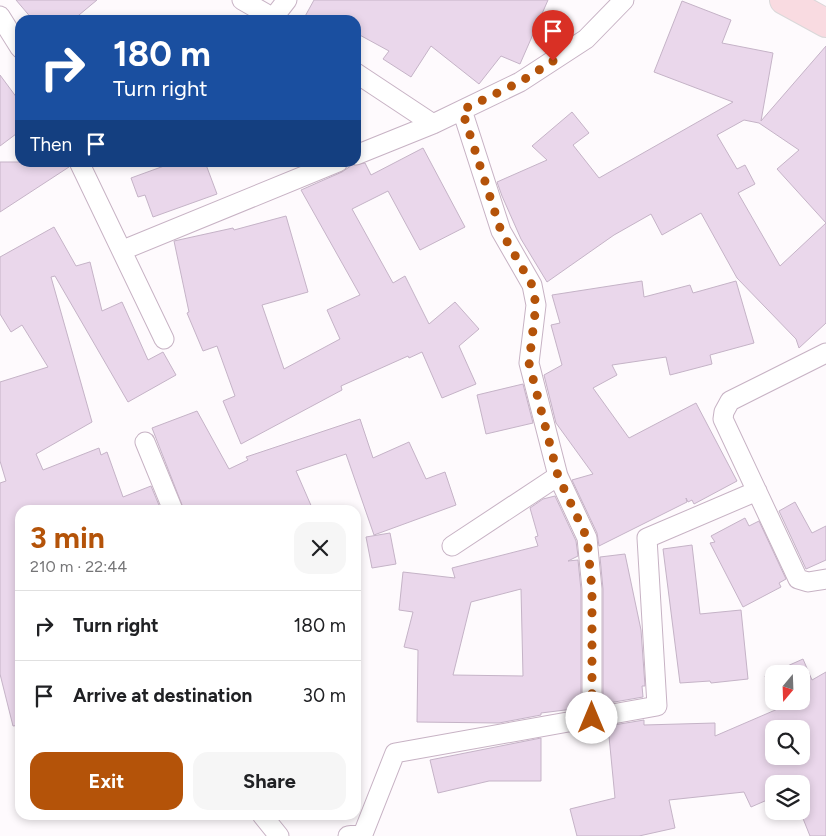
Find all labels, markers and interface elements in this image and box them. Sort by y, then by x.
pin [532,10,574,61]
icon: arrive [539,17,567,45]
text: 180 m [113,33,211,75]
icon: right [30,35,95,100]
text: Turn right [113,75,208,102]
icon: arrive [82,130,110,158]
text: Then [30,133,72,156]
text: 3 min [30,519,105,556]
button: close [294,522,346,574]
text: 210 m · 22:44 [30,557,127,576]
icon: right [30,612,58,640]
text: Turn right [73,614,159,637]
text: 180 m [293,614,346,637]
north arrow [765,665,810,710]
map controls [765,665,810,820]
icon: arrive [30,682,58,710]
text: Arrive at destination [73,684,252,707]
text: 30 m [303,684,346,707]
position arrow [565,691,617,743]
button: search [765,720,810,765]
button: Exit [30,752,183,810]
button: Share [193,752,346,810]
button: layers [765,775,810,820]

